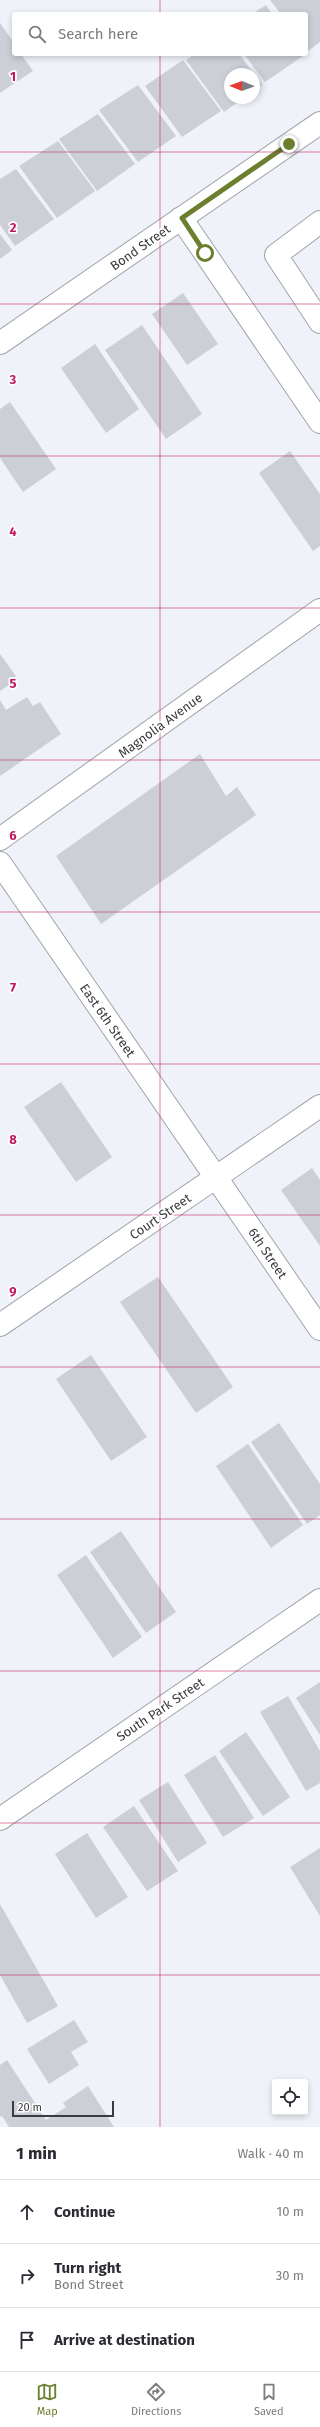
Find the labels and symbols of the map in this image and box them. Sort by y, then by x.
north arrow [224,68,260,104]
text: 1 [10,69,16,84]
route end [280,135,298,153]
text: 2 [10,220,17,235]
street label: Bond Street [107,221,173,274]
route start [196,244,214,262]
text: 3 [9,372,17,387]
text: 4 [9,524,17,539]
text: 5 [10,676,17,691]
street label: Magnolia Avenue [115,690,205,761]
text: 6 [9,828,17,843]
text: 7 [10,980,16,995]
street label: East 6th Street [77,981,139,1060]
text: 8 [9,1132,17,1147]
street label: Court Street [127,1190,194,1242]
street label: 6th Street [245,1225,290,1282]
text: 9 [9,1284,17,1299]
street label: South Park Street [114,1674,207,1744]
scale bar [12,2099,114,2118]

